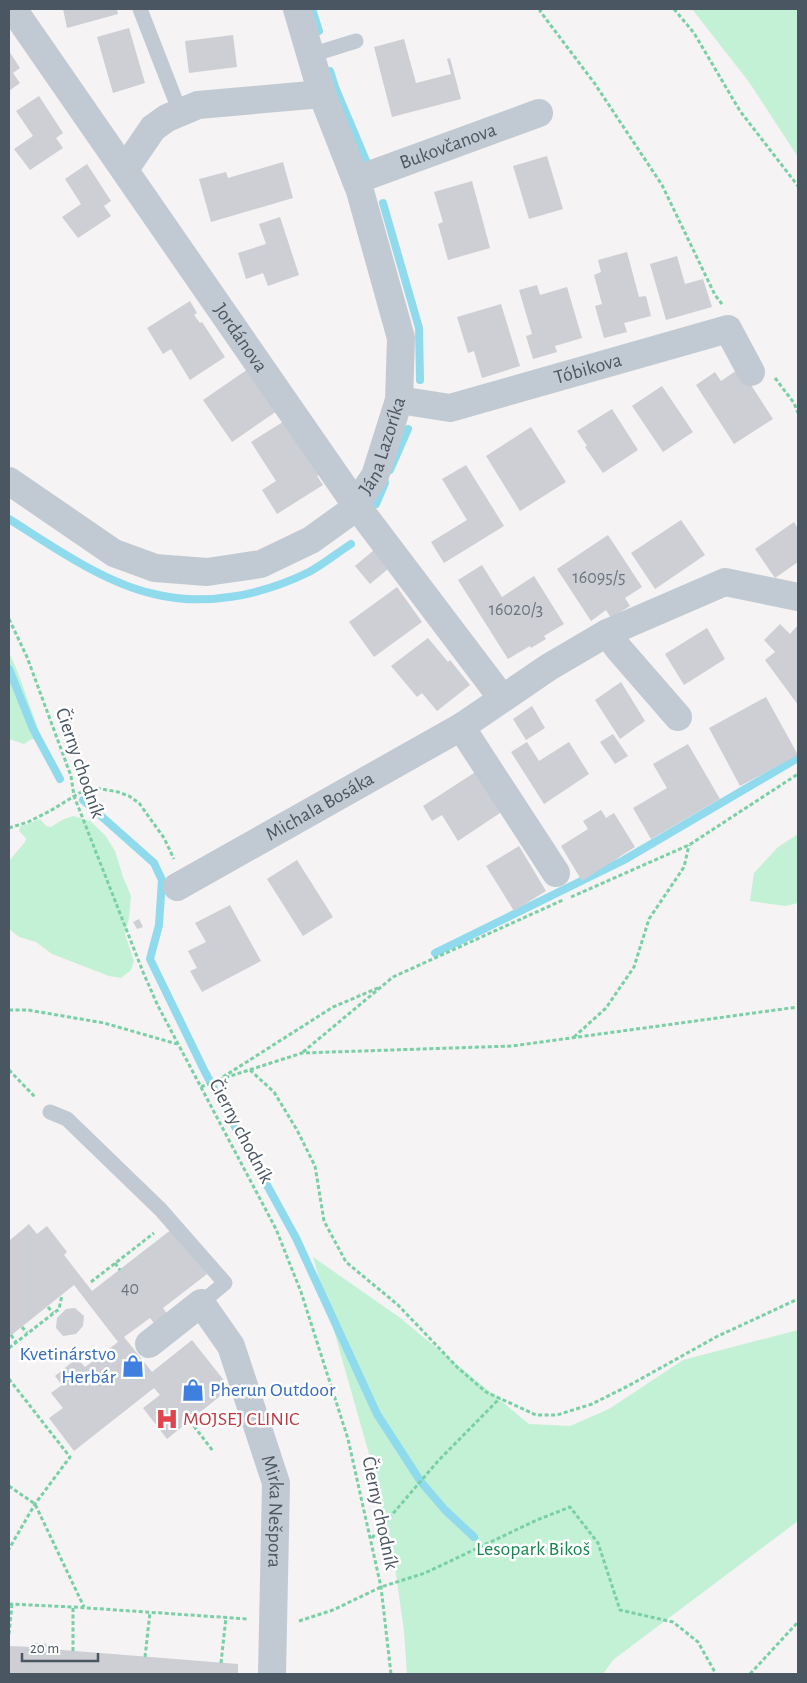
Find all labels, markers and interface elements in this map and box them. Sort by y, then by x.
street label: Bukovčanova [397,120,499,173]
street label: Jordánova [210,300,271,376]
street label: Tóbikova [552,350,624,388]
street label: Jána Lazoríka [355,395,409,498]
house number: 16095/5 [573,569,625,587]
house number: 16020/3 [489,601,543,619]
street label: Čierny chodník [52,705,109,821]
street label: Michala Bosáka [262,768,377,845]
street label: Čierny chodník [205,1075,278,1187]
house number: 40 [121,1280,139,1298]
place label: Kvetinárstvo Herbár [19,1344,117,1387]
shop icon: Kvetinárstvo Herbár [120,1353,146,1379]
shop icon: Pherun Outdoor [180,1377,206,1403]
place label: Pherun Outdoor [210,1380,336,1400]
hospital icon: MOJSEJ CLINIC [154,1406,180,1432]
place label: MOJSEJ CLINIC [183,1409,299,1429]
street label: Mirka Nešpora [258,1453,286,1568]
street label: Čierny chodník [358,1454,403,1571]
park label: Lesopark Bikoš [476,1539,590,1559]
scale bar [22,1630,99,1662]
text: 20 m [30,1641,59,1656]

